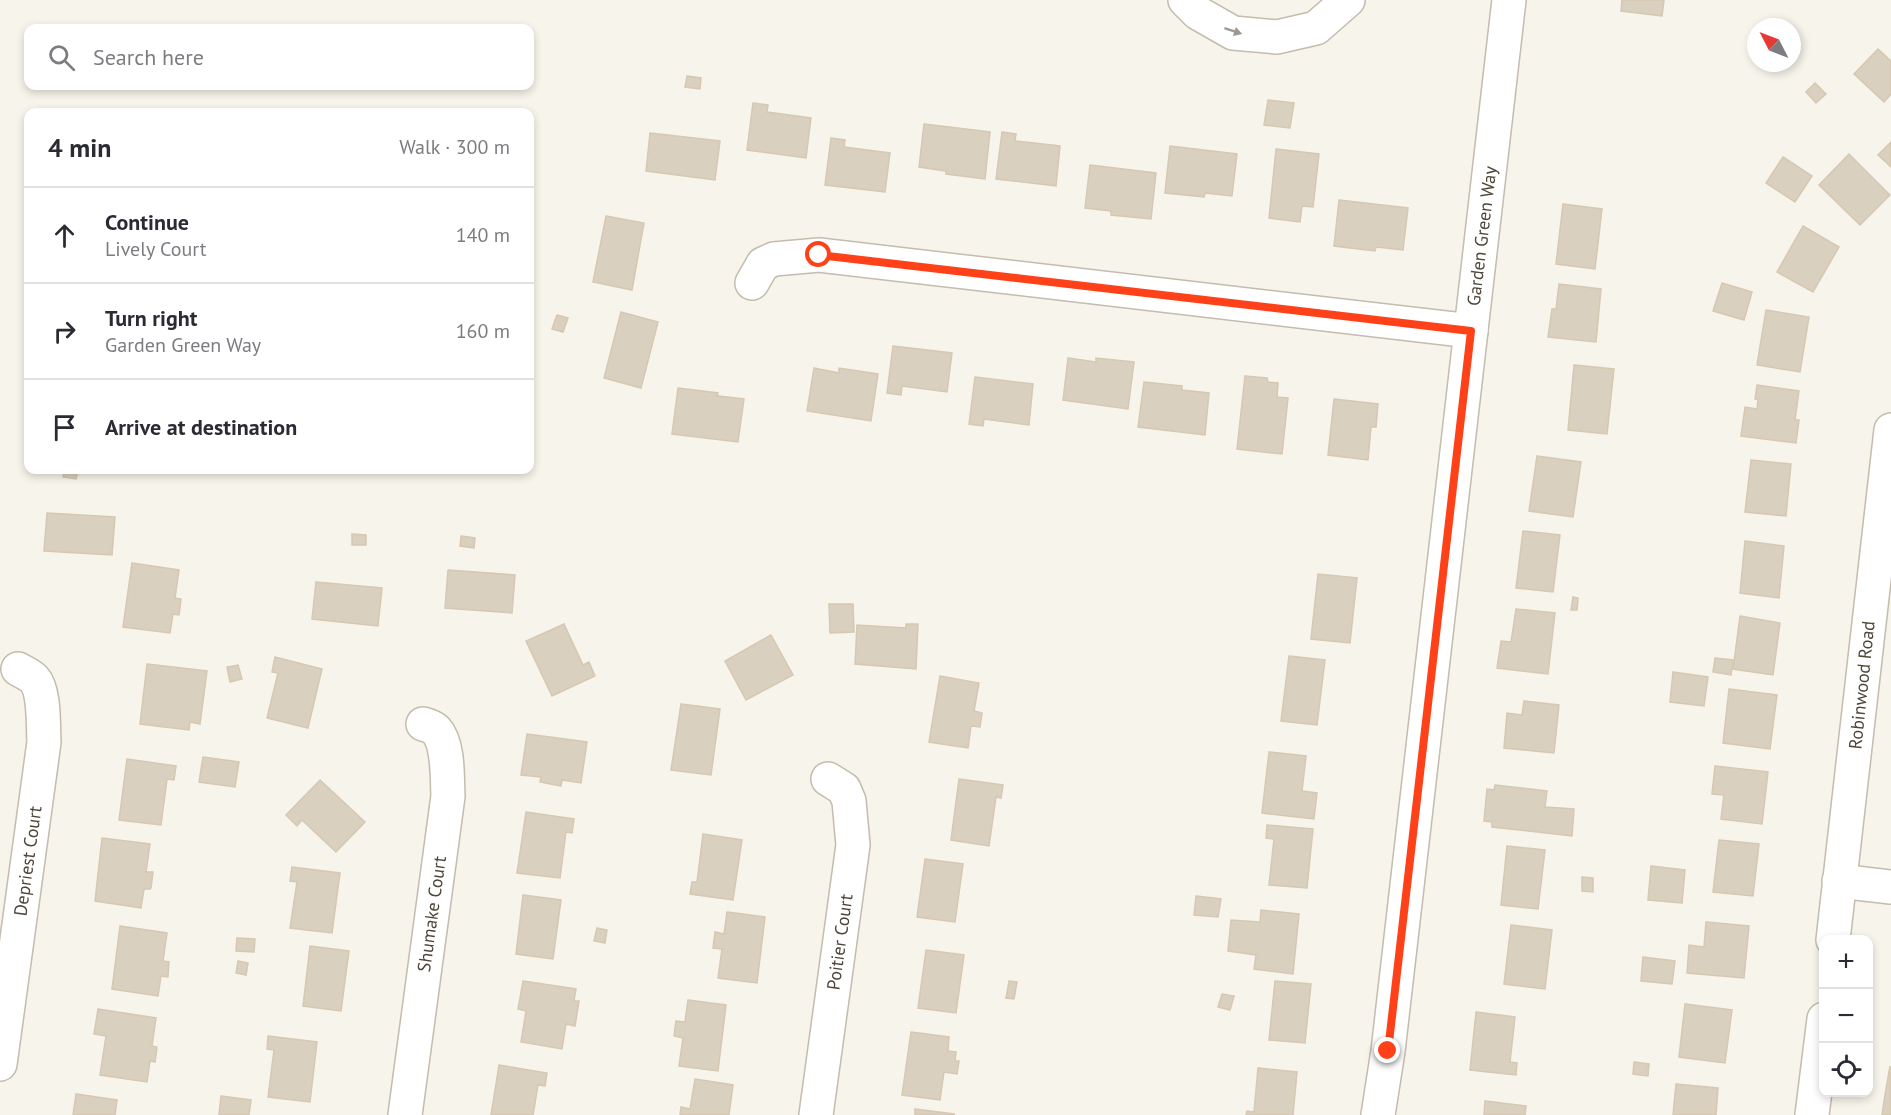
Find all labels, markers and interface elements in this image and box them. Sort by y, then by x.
north arrow [1747,18,1801,72]
search box [24,24,534,90]
one-way arrow [1225,27,1243,36]
icon: search [45,41,78,74]
text: Search here [93,43,204,71]
text: 4 min [48,131,111,164]
text: Walk · 300 m [399,134,510,160]
street label: Garden Green Way [1462,164,1502,307]
text: Continue [105,208,189,236]
icon: ahead [48,219,81,252]
text: 140 m [456,222,510,248]
text: Lively Court [105,236,206,262]
route start [805,241,831,267]
text: Turn right [105,304,197,332]
icon: right [48,315,81,348]
text: 160 m [456,318,510,344]
text: Garden Green Way [105,332,261,358]
icon: arrive [48,411,81,444]
text: Arrive at destination [105,413,297,441]
street label: Robinwood Road [1843,620,1880,750]
street label: Depriest Court [8,804,47,917]
street label: Shumake Court [412,855,451,973]
street label: Poitier Court [821,892,858,991]
map controls [1819,935,1873,1097]
button: + [1819,935,1873,989]
button: − [1819,989,1873,1043]
route end [1374,1037,1400,1063]
button: locate [1819,1043,1873,1097]

